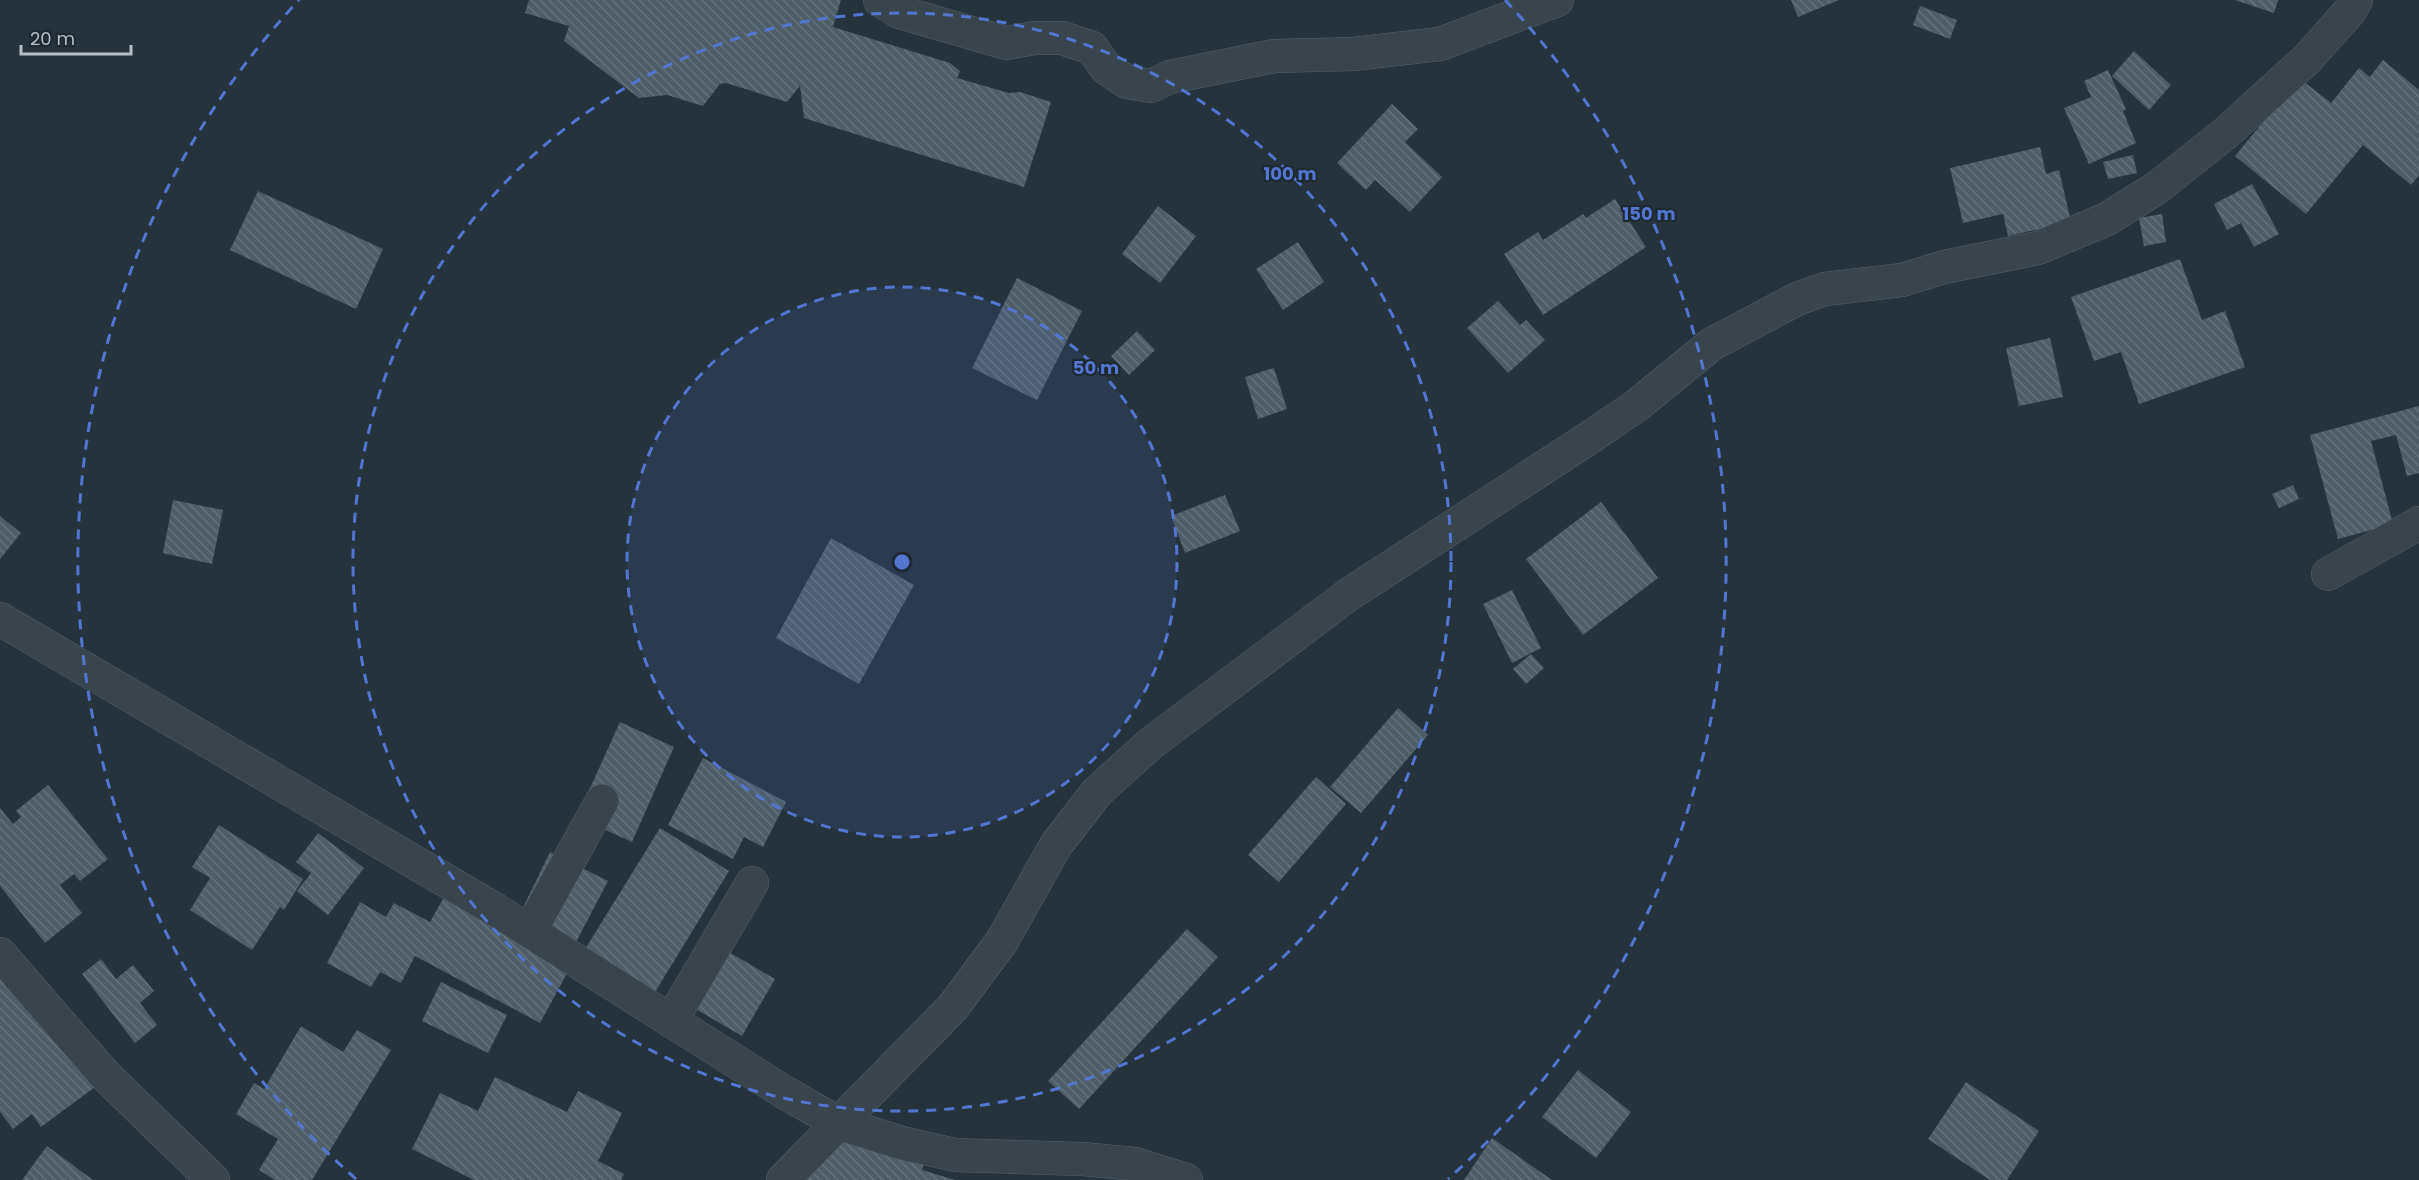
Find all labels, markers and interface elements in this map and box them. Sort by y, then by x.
scale bar [21,18,130,56]
text: 20 m [30,26,75,51]
text: 100 m [1263,161,1317,186]
text: 150 m [1622,201,1676,226]
text: 50 m [1073,355,1119,380]
centre of rings [892,552,912,572]

